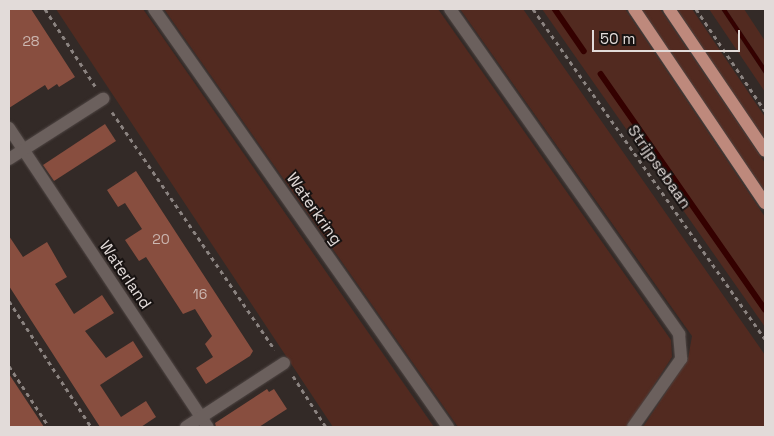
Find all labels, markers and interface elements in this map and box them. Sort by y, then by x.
scale bar [594,20,742,52]
text: 50 m [600,29,635,48]
house number: 28 [22,33,40,49]
street label: Strijpsebaan [623,121,695,213]
street label: Waterkring [282,169,346,249]
house number: 20 [152,231,170,247]
street label: Waterland [95,237,155,313]
house number: 16 [193,286,207,302]

